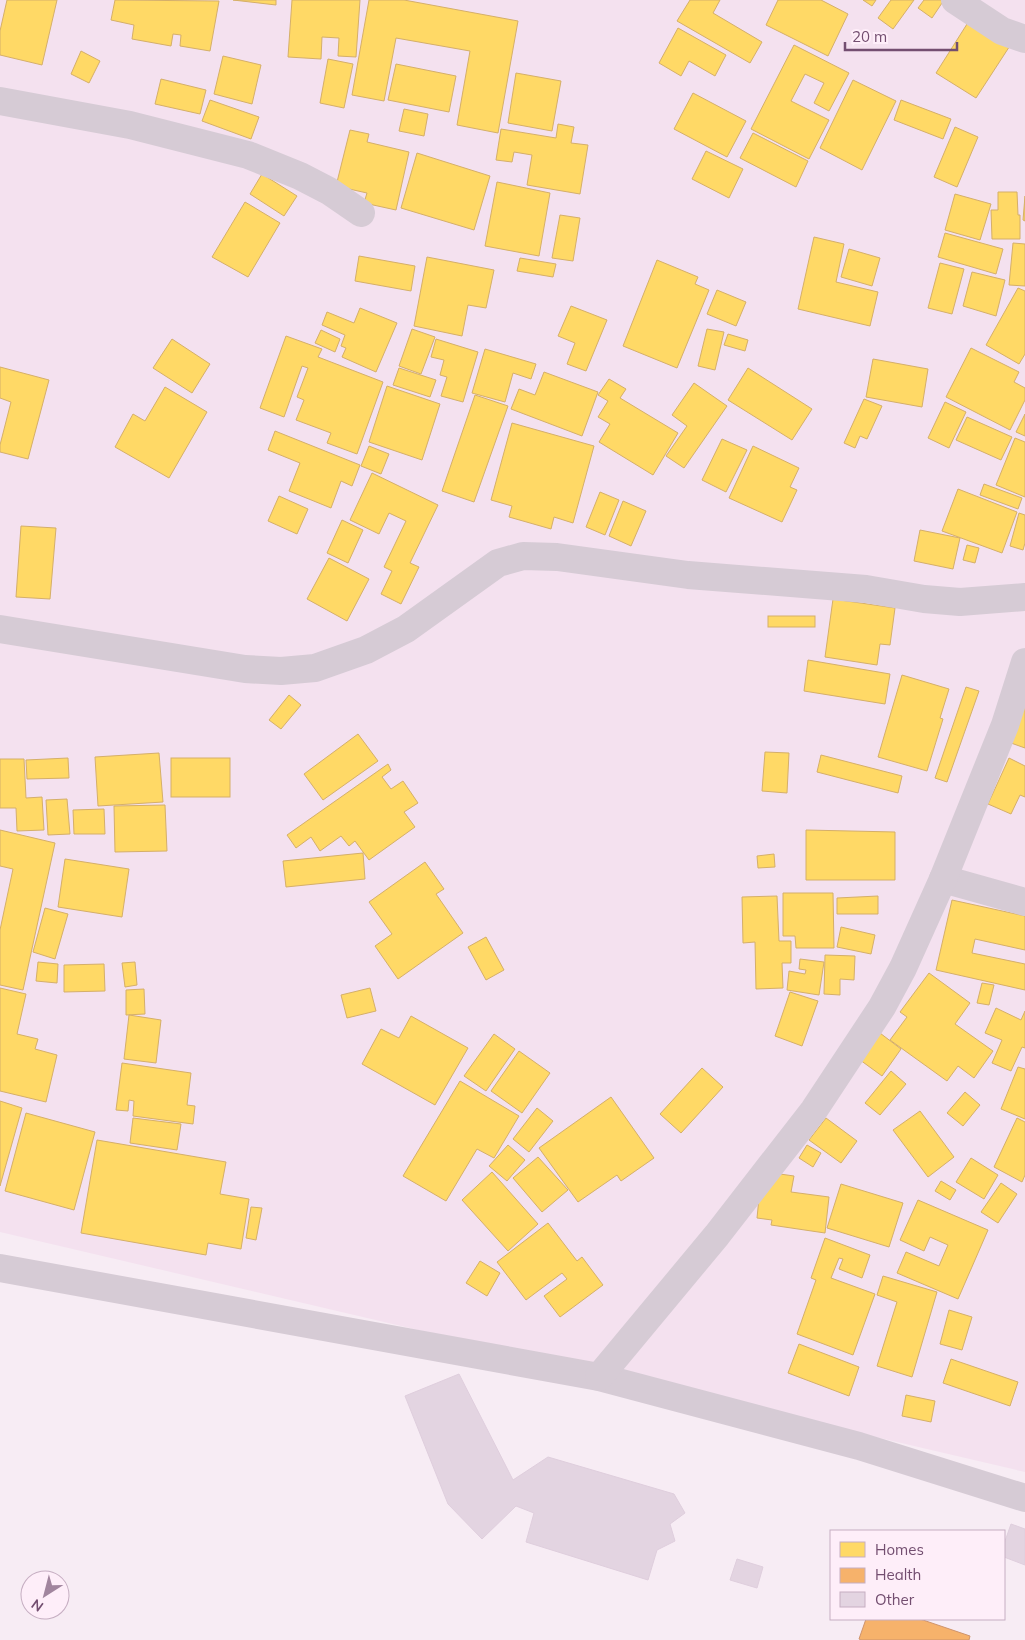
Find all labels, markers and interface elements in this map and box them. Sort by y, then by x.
scale bar [845,20,958,52]
text: 20 m [852,27,887,46]
legend [830,1530,1005,1620]
text: Homes [875,1540,924,1559]
text: Health [875,1565,921,1584]
north arrow [20,1570,70,1620]
text: Other [875,1590,915,1609]
text: N [28,1595,47,1616]

